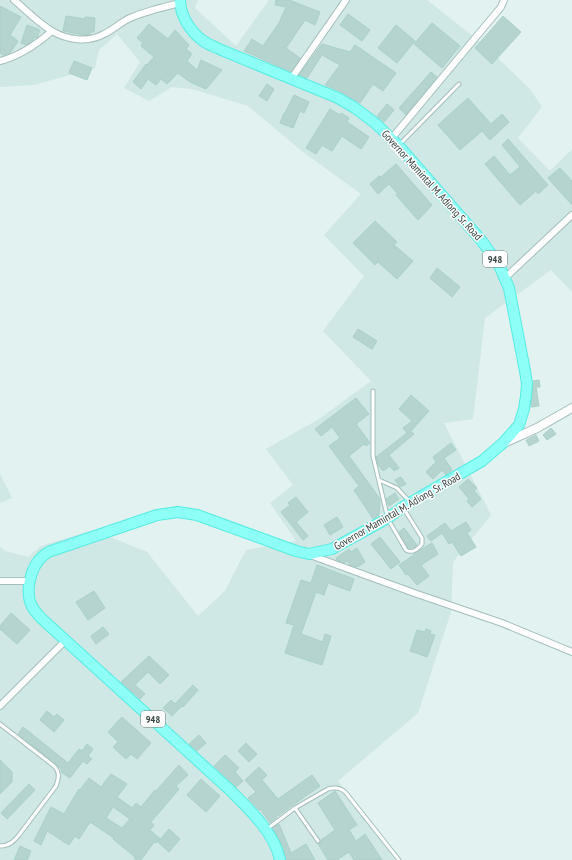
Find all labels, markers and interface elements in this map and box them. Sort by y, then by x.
street label: Governor Mamintal M. Adiong Sr. Road [379,127,485,243]
road number: 948 [483,251,507,267]
street label: Governor Mamintal M. Adiong Sr. Road [331,469,463,553]
road number: 948 [141,711,165,727]

